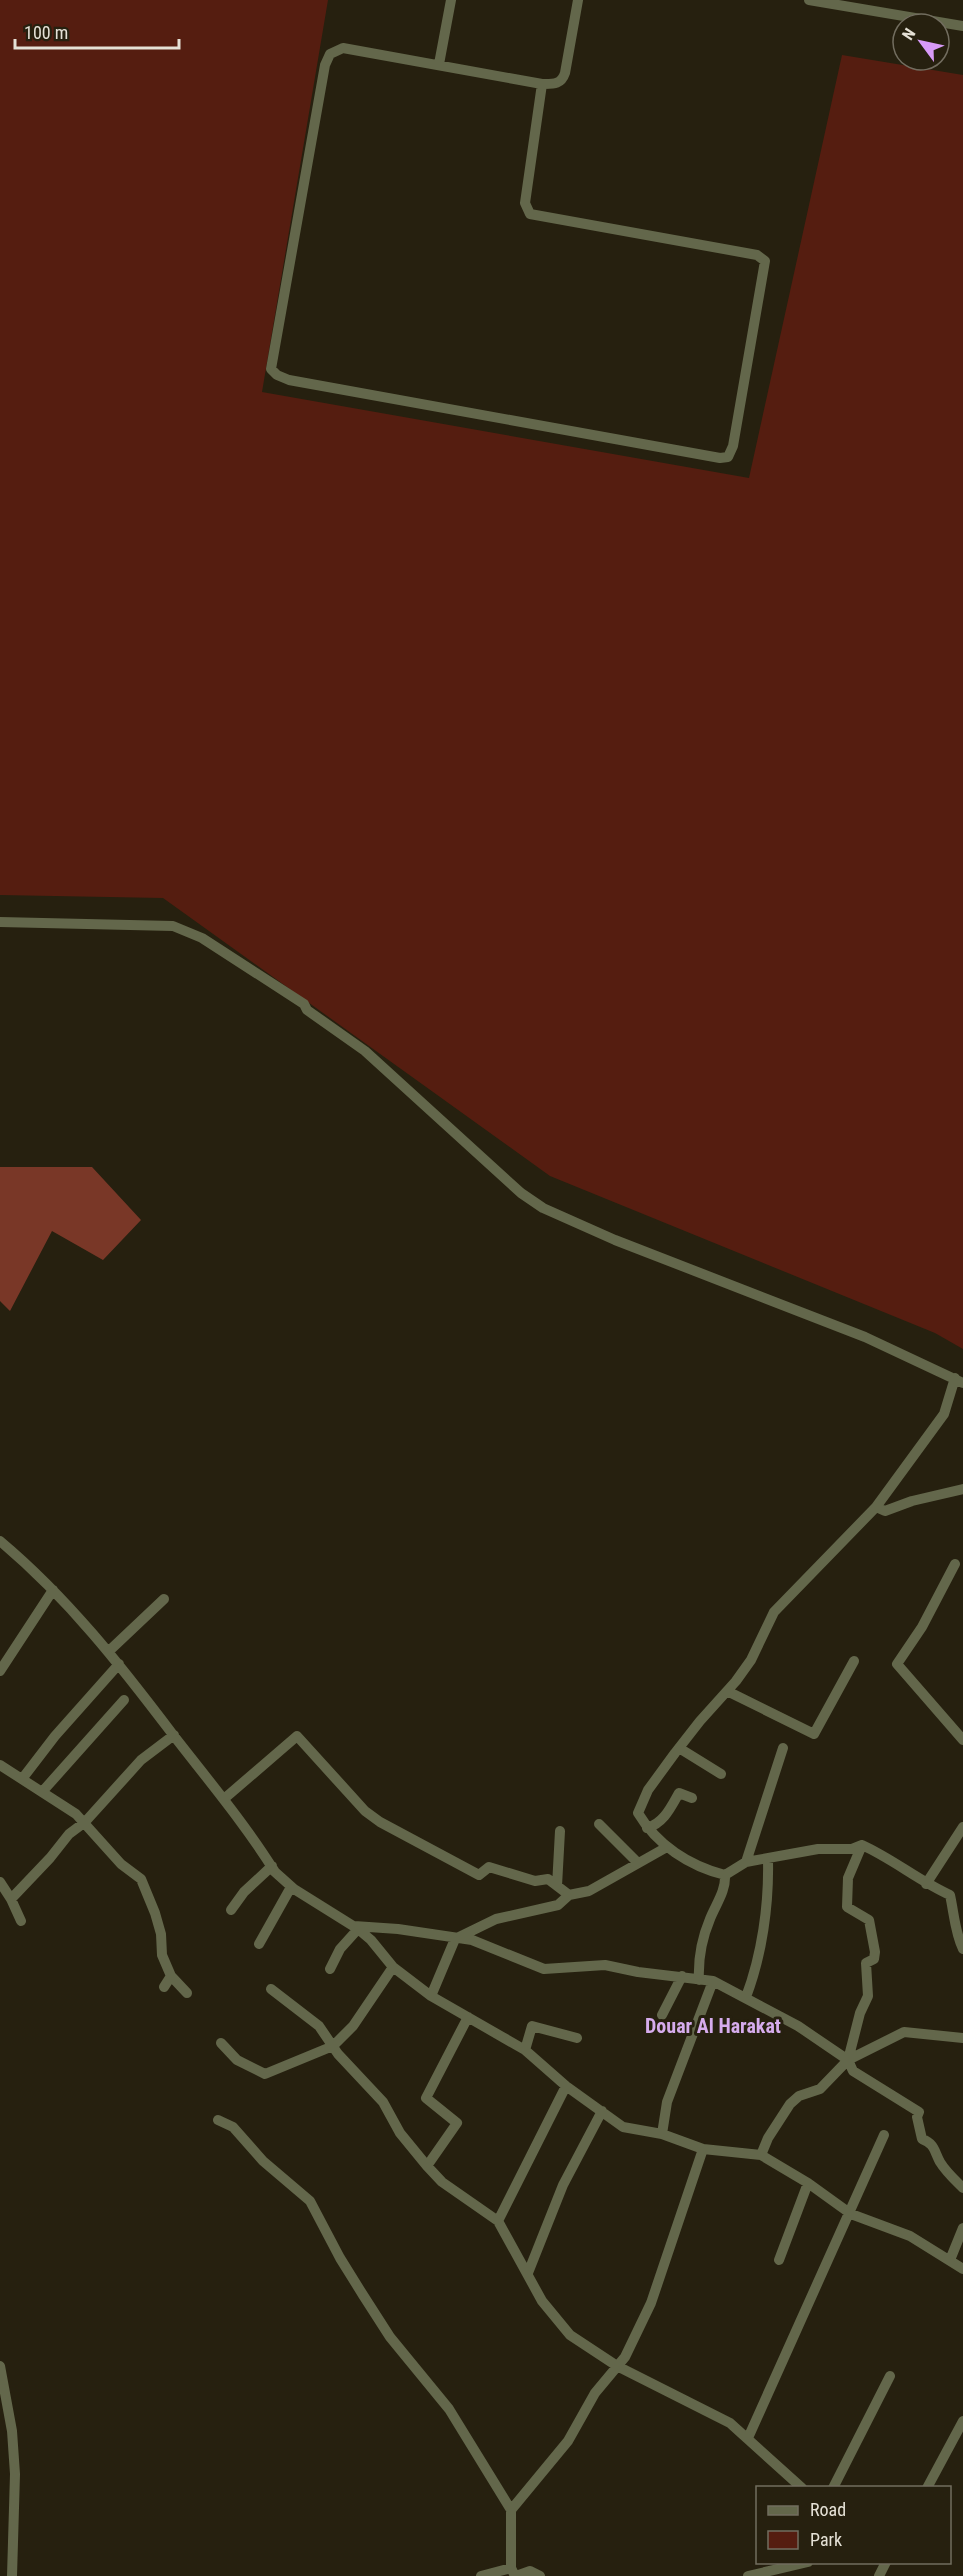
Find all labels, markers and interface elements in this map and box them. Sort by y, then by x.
scale bar [15,12,178,50]
north arrow [891,12,951,72]
text: 100 m [24,22,68,43]
text: N [898,25,919,43]
district label: Douar Al Harakat [645,2014,781,2038]
legend [756,2486,951,2564]
text: Road [810,2499,846,2520]
text: Park [810,2529,842,2550]

